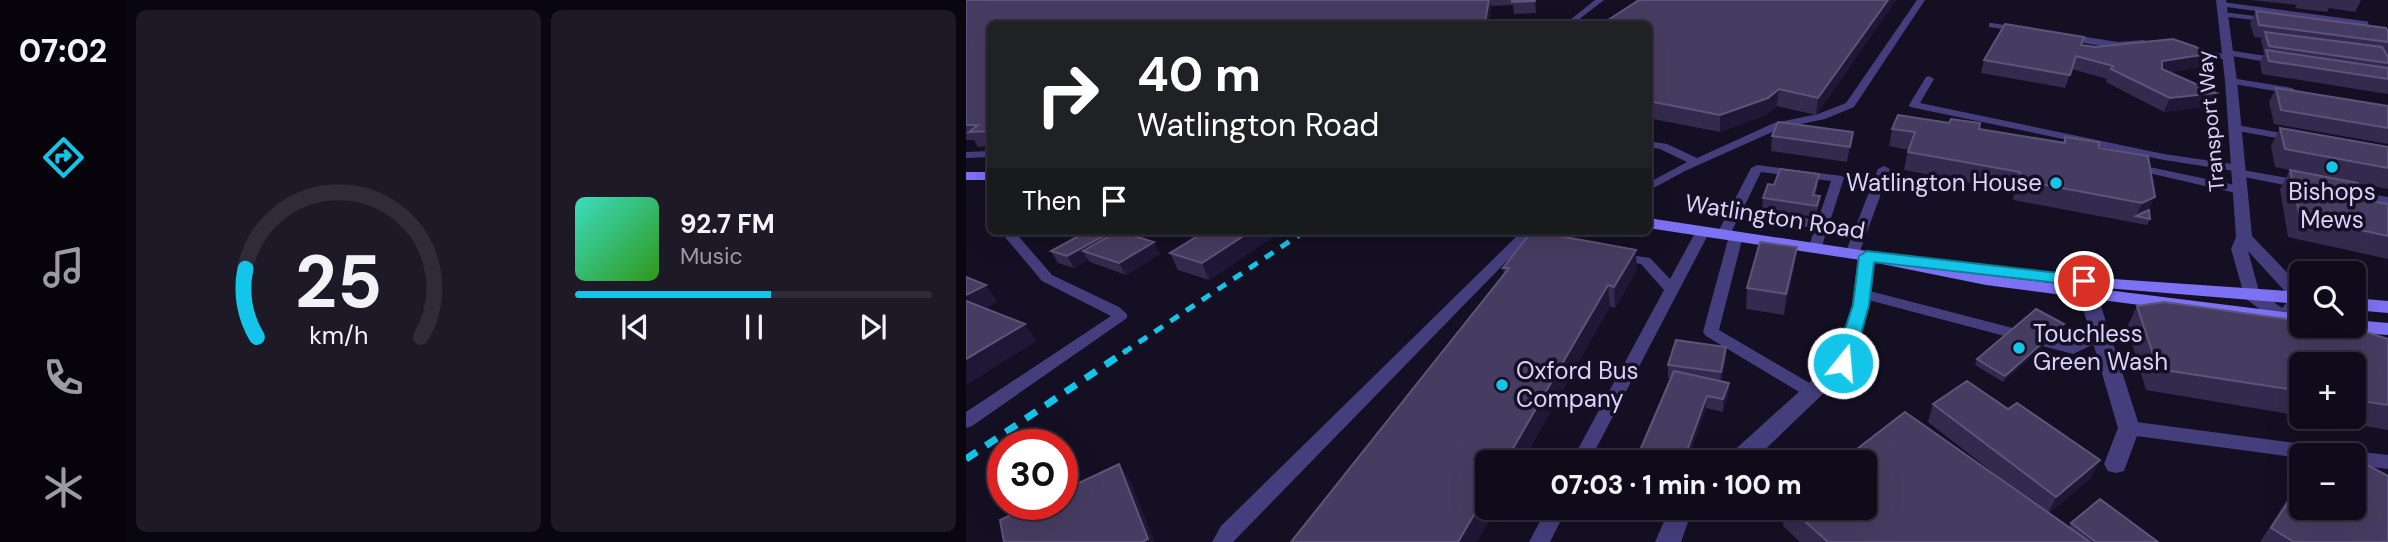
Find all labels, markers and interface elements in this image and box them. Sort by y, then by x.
text: 07:02 [19,30,107,72]
text: 40 m [1137,42,1261,106]
icon: right [1022,49,1113,140]
street label: Transport Way [2191,49,2231,193]
text: Watlington Road [1137,104,1379,146]
icon: directions [39,133,88,182]
marker: Bishops Mews [2324,159,2340,175]
place label: Watlington House [1846,167,2042,198]
marker: Watlington House [2048,175,2064,191]
place label: Bishops Mews [2288,176,2376,235]
icon: arrive [1095,182,1133,220]
text: Then [1022,184,1081,218]
street label: Watlington Road [1683,187,1867,246]
text: 92.7 FM [680,207,775,241]
text: 25 [295,235,382,330]
text: Music [680,241,743,271]
icon: music [39,243,88,292]
pin [2054,251,2114,311]
map controls [2289,261,2366,520]
button: search [2289,261,2366,338]
icon: arrive [2065,262,2103,300]
icon: previous [616,308,654,346]
icon: pause [735,308,773,346]
icon: next [854,308,892,346]
place label: Touchless Green Wash [2033,318,2168,377]
text: km/h [309,319,368,352]
position arrow [1806,326,1880,400]
marker: Touchless Green Wash [2011,340,2027,356]
button: + [2289,352,2366,429]
icon: phone [39,353,88,402]
place label: Oxford Bus Company [1516,355,1639,414]
marker: Oxford Bus Company [1494,377,1510,393]
speed limit sign: 30 [987,429,1078,520]
button: − [2289,443,2366,520]
icon: climate [39,463,88,512]
text: 07:03 · 1 min · 100 m [1550,468,1802,502]

